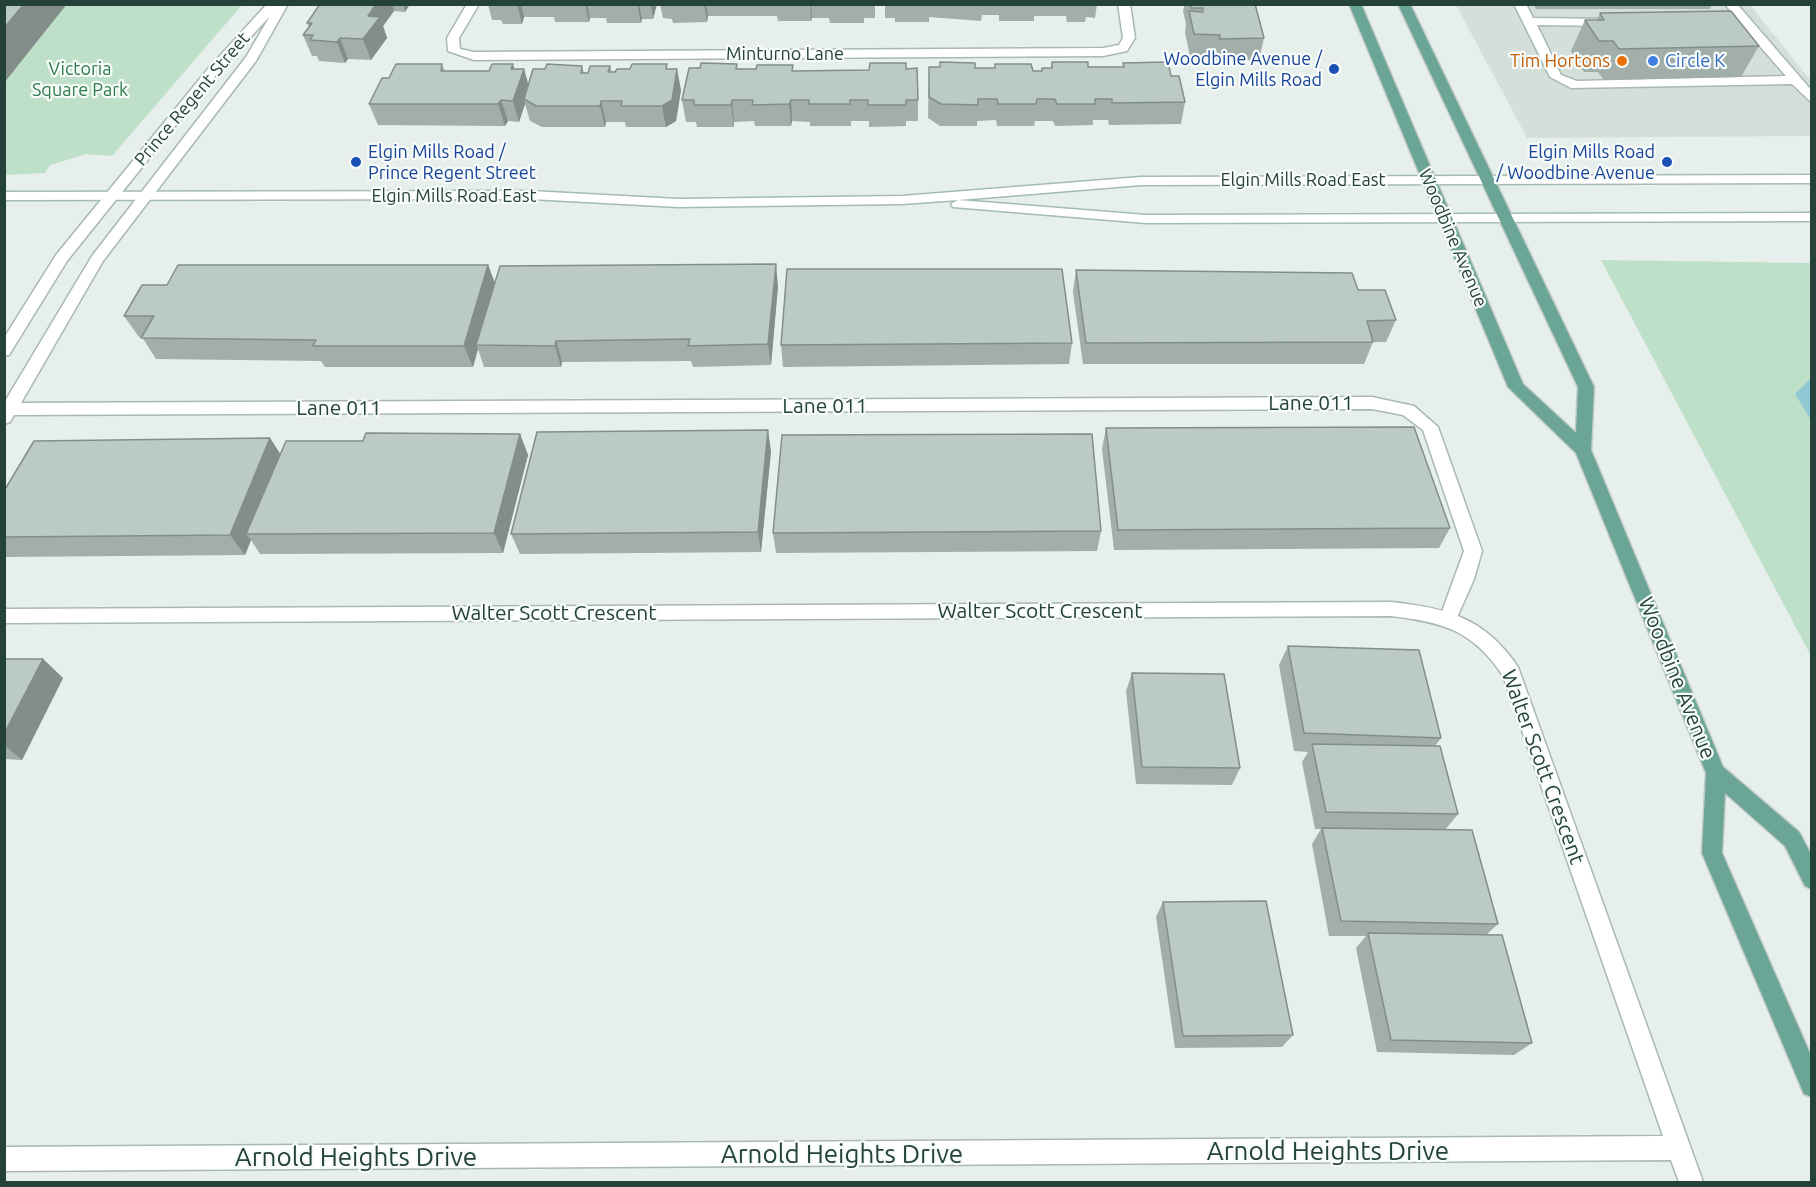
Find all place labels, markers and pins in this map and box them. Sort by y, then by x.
place label: Woodbine Avenue / Elgin Mills Road [1163,48,1322,90]
place label: Tim Hortons [1510,50,1610,72]
place label: Circle K [1665,50,1725,72]
marker: Tim Hortons [1615,54,1629,68]
marker: Circle K [1646,54,1660,68]
marker: Woodbine Avenue / Elgin Mills Road [1327,62,1341,76]
place label: Elgin Mills Road / Prince Regent Street [368,141,536,184]
place label: Elgin Mills Road / Woodbine Avenue [1496,141,1655,184]
marker: Elgin Mills Road / Prince Regent Street [349,155,363,169]
marker: Elgin Mills Road / Woodbine Avenue [1660,155,1674,169]

